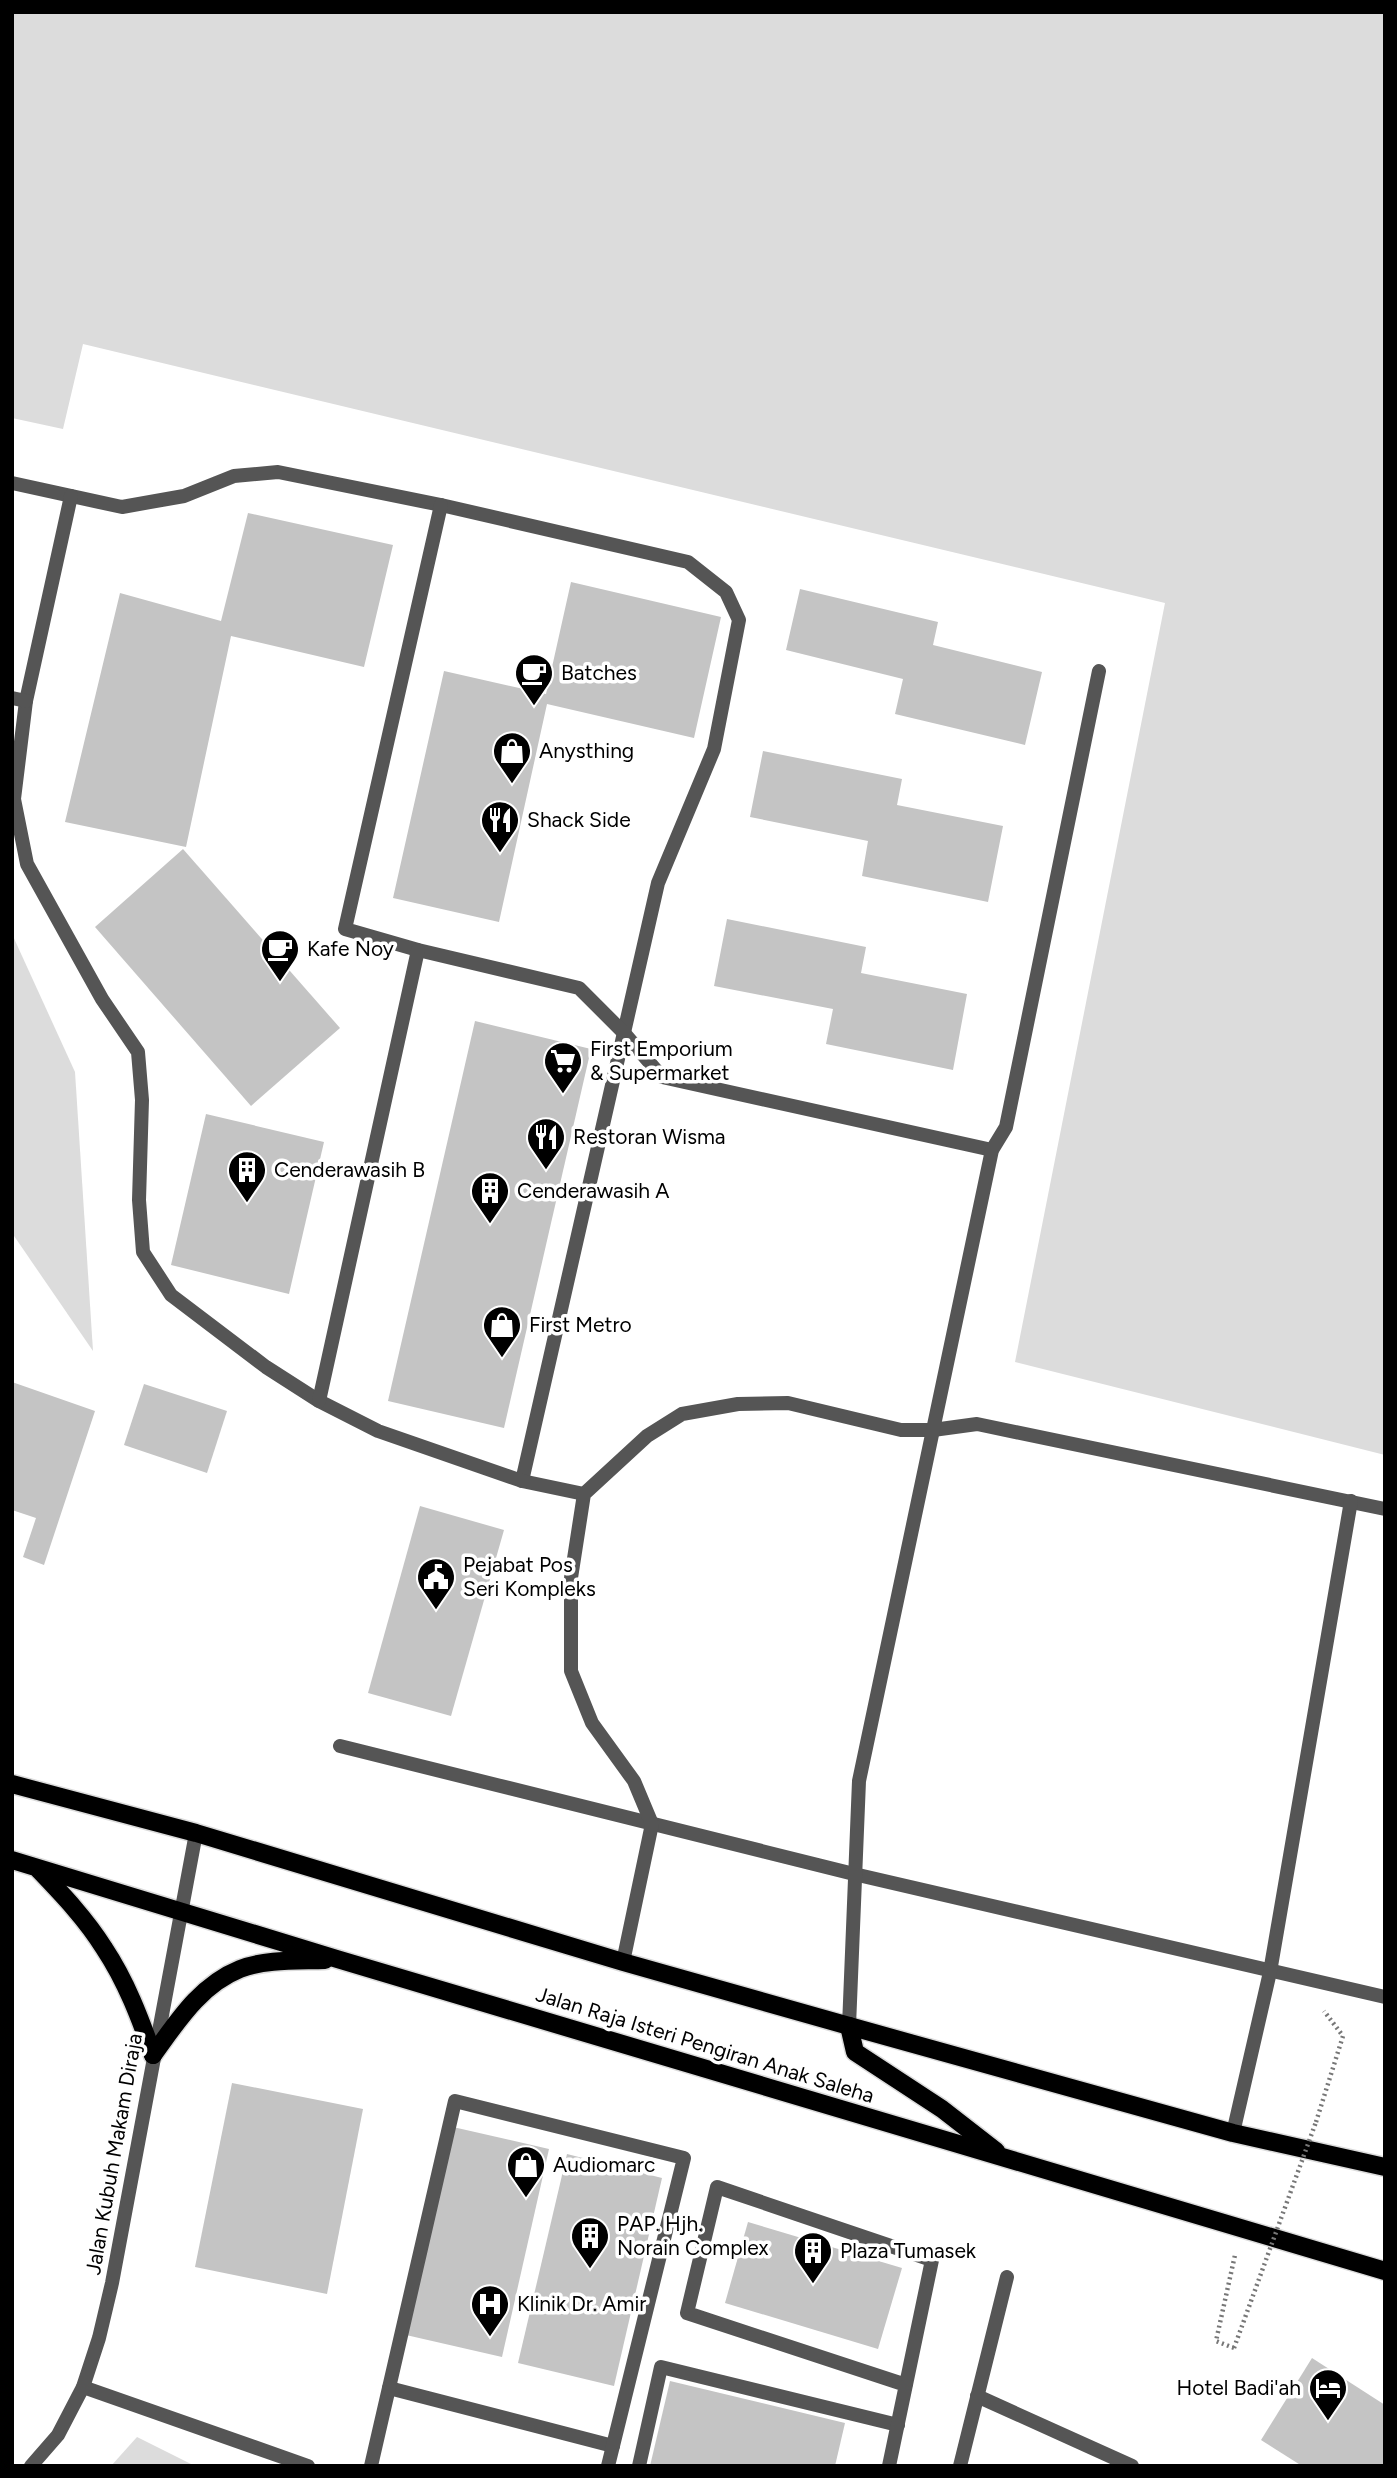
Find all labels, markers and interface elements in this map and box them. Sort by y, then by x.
cafe icon: Batches [513,652,555,707]
place label: Batches [561,660,637,685]
shop icon: Anysthing [491,730,533,785]
place label: Anysthing [539,738,634,763]
restaurant icon: Shack Side [479,799,521,854]
place label: Shack Side [527,807,631,832]
cafe icon: Kafe Noy [259,928,301,983]
place label: Kafe Noy [307,936,394,961]
place label: First Emporium & Supermarket [590,1036,733,1085]
supermarket icon: First Emporium & Supermarket [542,1040,584,1095]
restaurant icon: Restoran Wisma [525,1116,567,1171]
place label: Restoran Wisma [573,1124,726,1149]
building icon: Cenderawasih B [226,1149,268,1204]
place label: Cenderawasih B [274,1157,425,1182]
building icon: Cenderawasih A [469,1170,511,1225]
place label: Cenderawasih A [517,1178,669,1203]
shop icon: First Metro [481,1304,523,1359]
place label: First Metro [529,1312,632,1337]
place label: Pejabat Pos Seri Kompleks [463,1552,596,1601]
public building icon: Pejabat Pos Seri Kompleks [415,1556,457,1611]
street label: Jalan Raja Isteri Pengiran Anak Saleha [533,1981,877,2108]
street label: Jalan Kubuh Makam Diraja [80,2031,147,2277]
shop icon: Audiomarc [505,2144,547,2199]
place label: Audiomarc [553,2152,655,2177]
place label: PAP. Hjh. Norain Complex [617,2211,769,2260]
building icon: PAP. Hjh. Norain Complex [569,2215,611,2270]
building icon: Plaza Tumasek [792,2230,834,2285]
place label: Plaza Tumasek [840,2238,977,2263]
hospital icon: Klinik Dr. Amir [469,2283,511,2338]
place label: Klinik Dr. Amir [517,2291,646,2316]
hotel icon: Hotel Badi'ah [1307,2367,1349,2422]
place label: Hotel Badi'ah [1177,2375,1301,2400]

